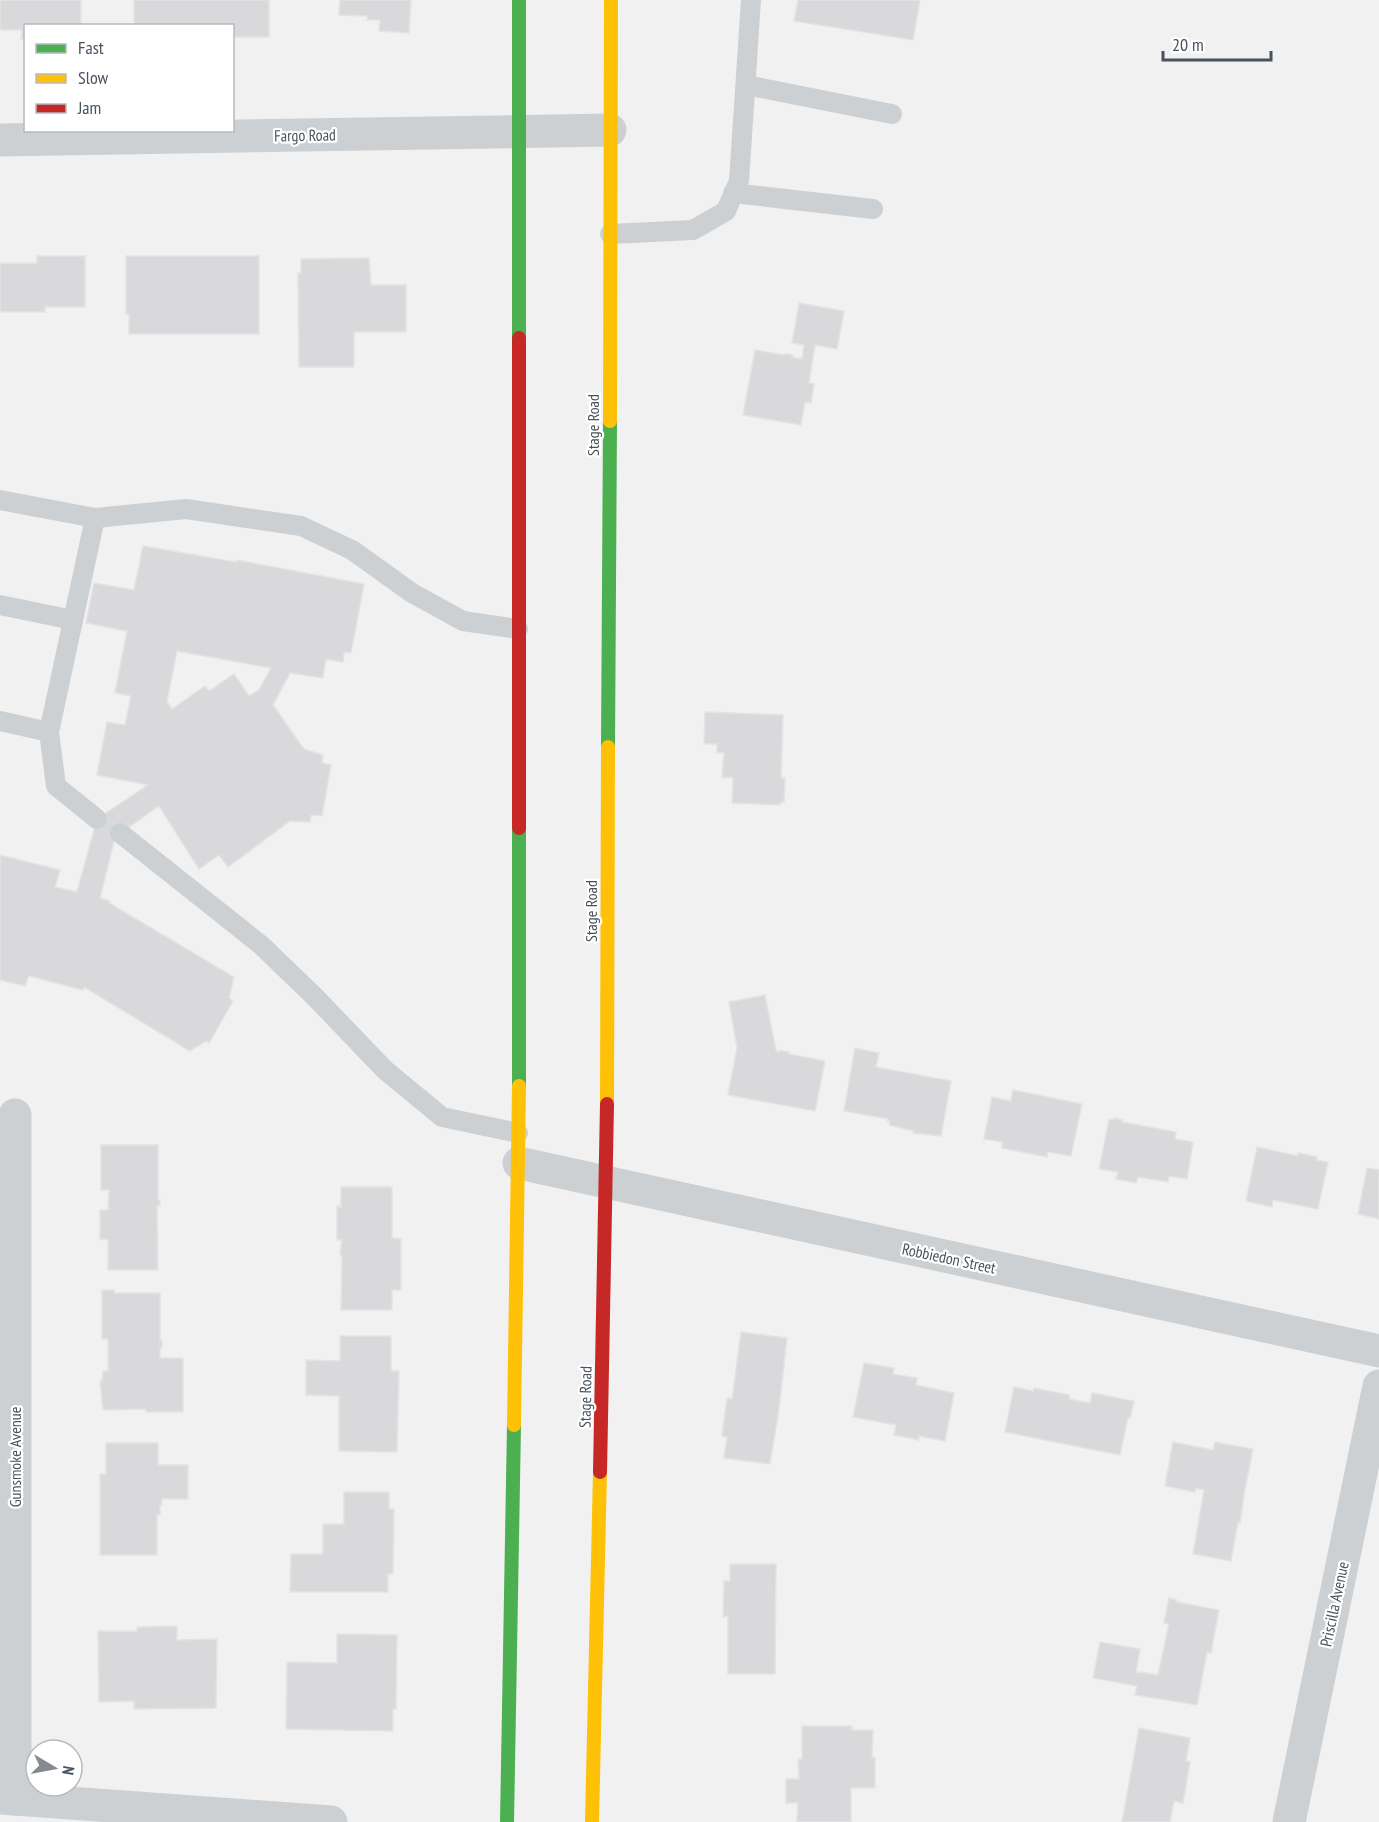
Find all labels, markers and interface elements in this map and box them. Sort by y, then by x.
legend [24,24,234,132]
scale bar [1163,24,1271,62]
text: 20 m [1172,33,1204,56]
text: Fast [78,36,104,59]
text: Slow [78,66,109,89]
text: Jam [77,96,101,119]
street label: Fargo Road [274,124,336,146]
street label: Stage Road [583,394,603,456]
street label: Stage Road [581,880,601,942]
street label: Robbiedon Street [900,1238,998,1278]
street label: Stage Road [574,1366,596,1428]
street label: Gunsmoke Avenue [5,1407,25,1507]
street label: Priscilla Avenue [1315,1560,1353,1648]
north arrow [24,1738,84,1798]
text: N [58,1765,79,1777]

